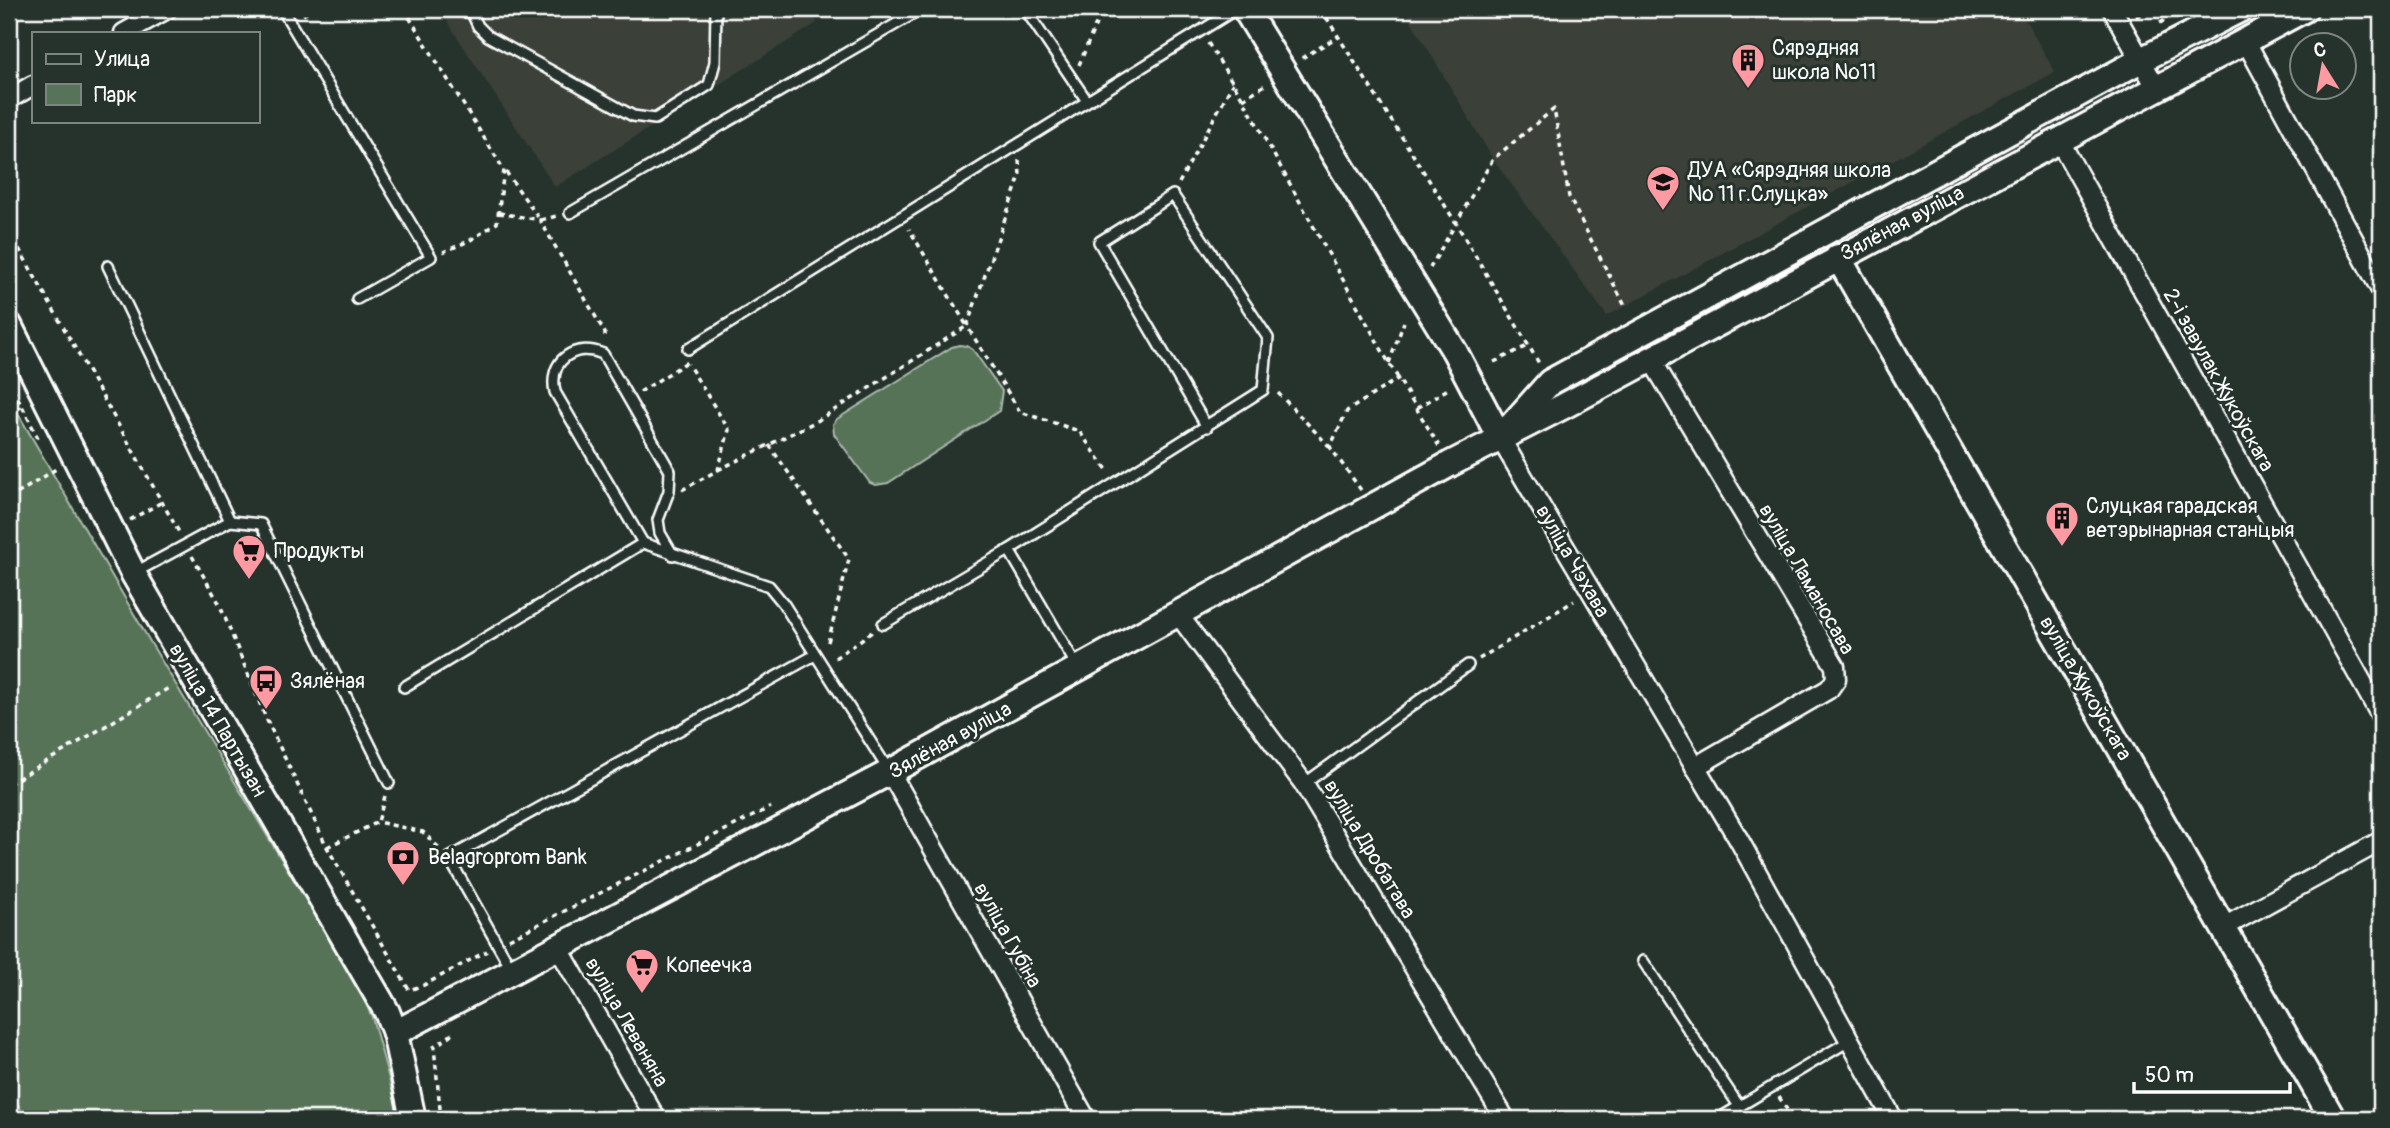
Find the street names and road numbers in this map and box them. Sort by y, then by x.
street label: Зялёная вуліца [1836,179,1969,267]
street label: 2-і завулак Жукоўскага [2157,284,2280,477]
street label: вуліца Ламаносава [1752,499,1861,660]
street label: вуліца Чэхава [1529,500,1616,622]
street label: вуліца Жукоўскага [2033,611,2138,765]
street label: вуліца 14 Партызан [163,639,273,802]
street label: Зялёная вуліца [884,696,1017,785]
street label: вуліца Дробатава [1317,775,1422,924]
street label: вуліца Губіна [967,878,1048,993]
street label: вуліца Леваняна [579,953,675,1092]

